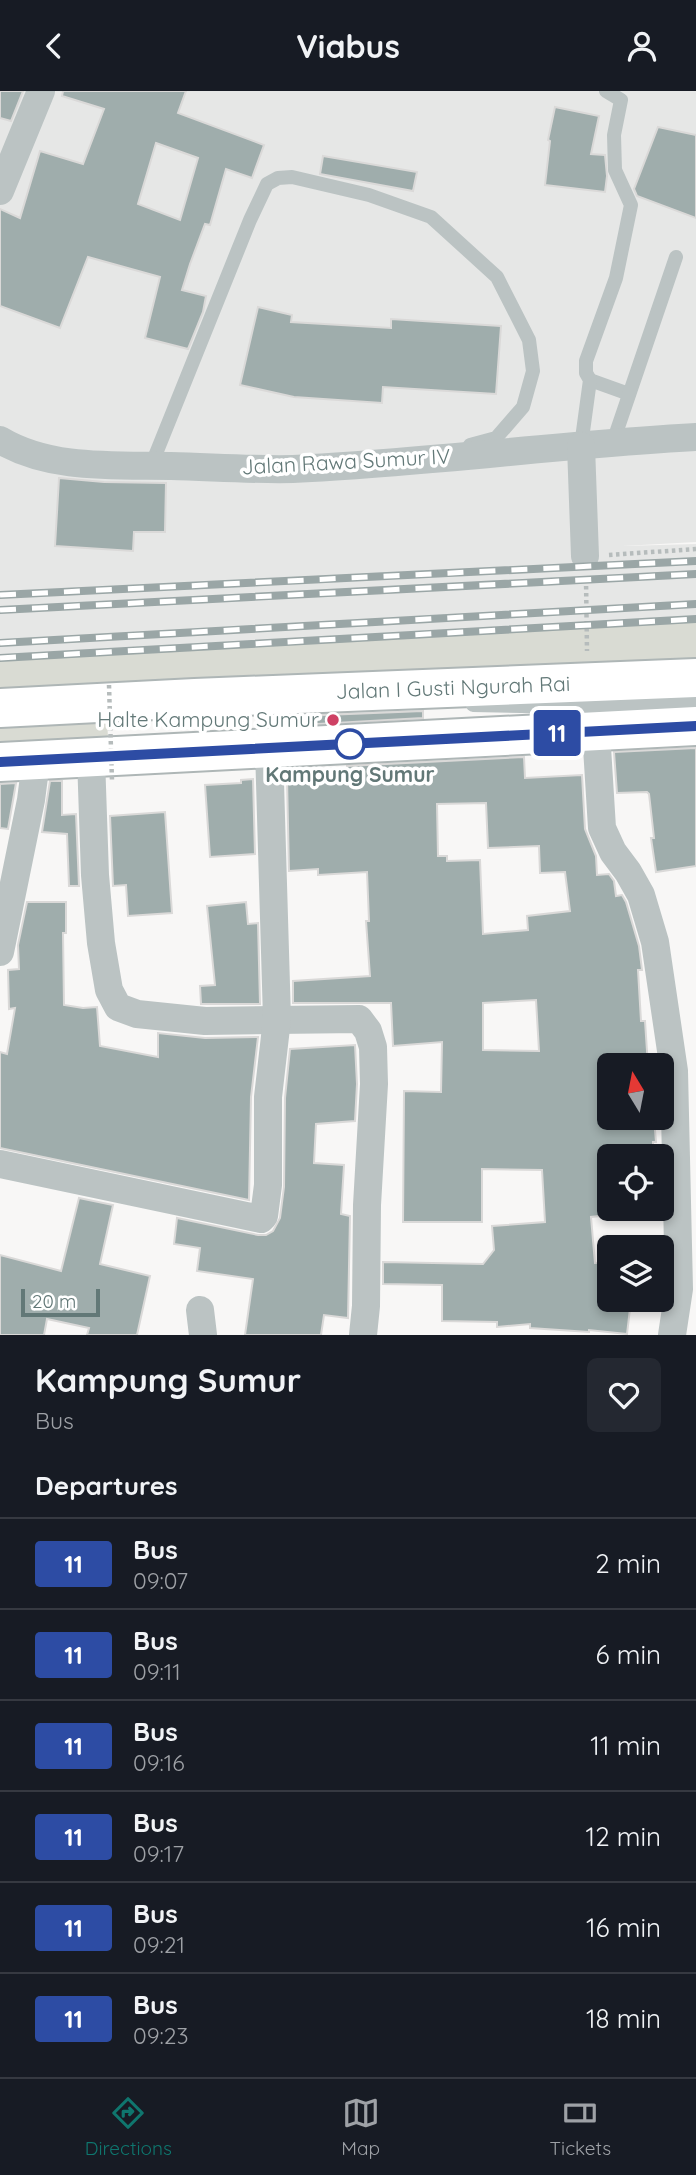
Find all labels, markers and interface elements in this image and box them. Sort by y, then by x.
text: Viabus [296,26,400,66]
icon: back [35,27,73,65]
icon: person [623,27,661,65]
street label: Jalan Rawa Sumur IV [241,443,451,479]
street label: Jalan I Gusti Ngurah Rai [335,670,571,704]
place label: Halte Kampung Sumur [97,706,319,732]
line badge: 11 [526,710,588,756]
marker: Halte Kampung Sumur [325,712,341,728]
text: 11 [548,718,566,748]
marker: Kampung Sumur [335,729,365,759]
place label: Kampung Sumur [265,761,435,787]
north arrow [597,1053,674,1131]
map controls [597,1053,674,1312]
button: locate [597,1144,674,1221]
button: layers [597,1235,674,1312]
scale bar [21,1286,100,1318]
text: 20 m [32,1289,76,1313]
button: heart [587,1358,661,1432]
text: Kampung Sumur [35,1359,301,1400]
text: Bus [35,1406,74,1435]
text: Departures [35,1469,178,1502]
text: Bus [133,1533,178,1566]
text: 2 min [595,1547,661,1580]
text: 11 [64,1549,83,1579]
text: 09:07 [133,1566,188,1595]
text: Bus [133,1624,178,1657]
text: 6 min [596,1638,661,1671]
text: 11 [64,1640,83,1670]
text: 09:11 [133,1657,181,1686]
text: Bus [133,1715,178,1748]
text: 11 min [590,1729,661,1762]
text: 11 [64,1731,83,1761]
text: 09:16 [133,1748,185,1777]
text: Bus [133,1806,178,1839]
text: 12 min [586,1820,661,1853]
text: 11 [64,1822,83,1852]
text: 09:17 [133,1839,184,1868]
text: Bus [133,1897,178,1930]
text: 16 min [586,1911,661,1944]
text: 11 [64,1913,83,1943]
text: 09:21 [133,1930,185,1959]
text: Bus [133,1988,178,2021]
text: 18 min [586,2002,661,2035]
text: 11 [64,2004,83,2034]
text: 09:23 [133,2021,189,2050]
tab: Directions [85,2094,172,2160]
tab: Map [341,2094,380,2160]
tab: Tickets [550,2094,611,2160]

